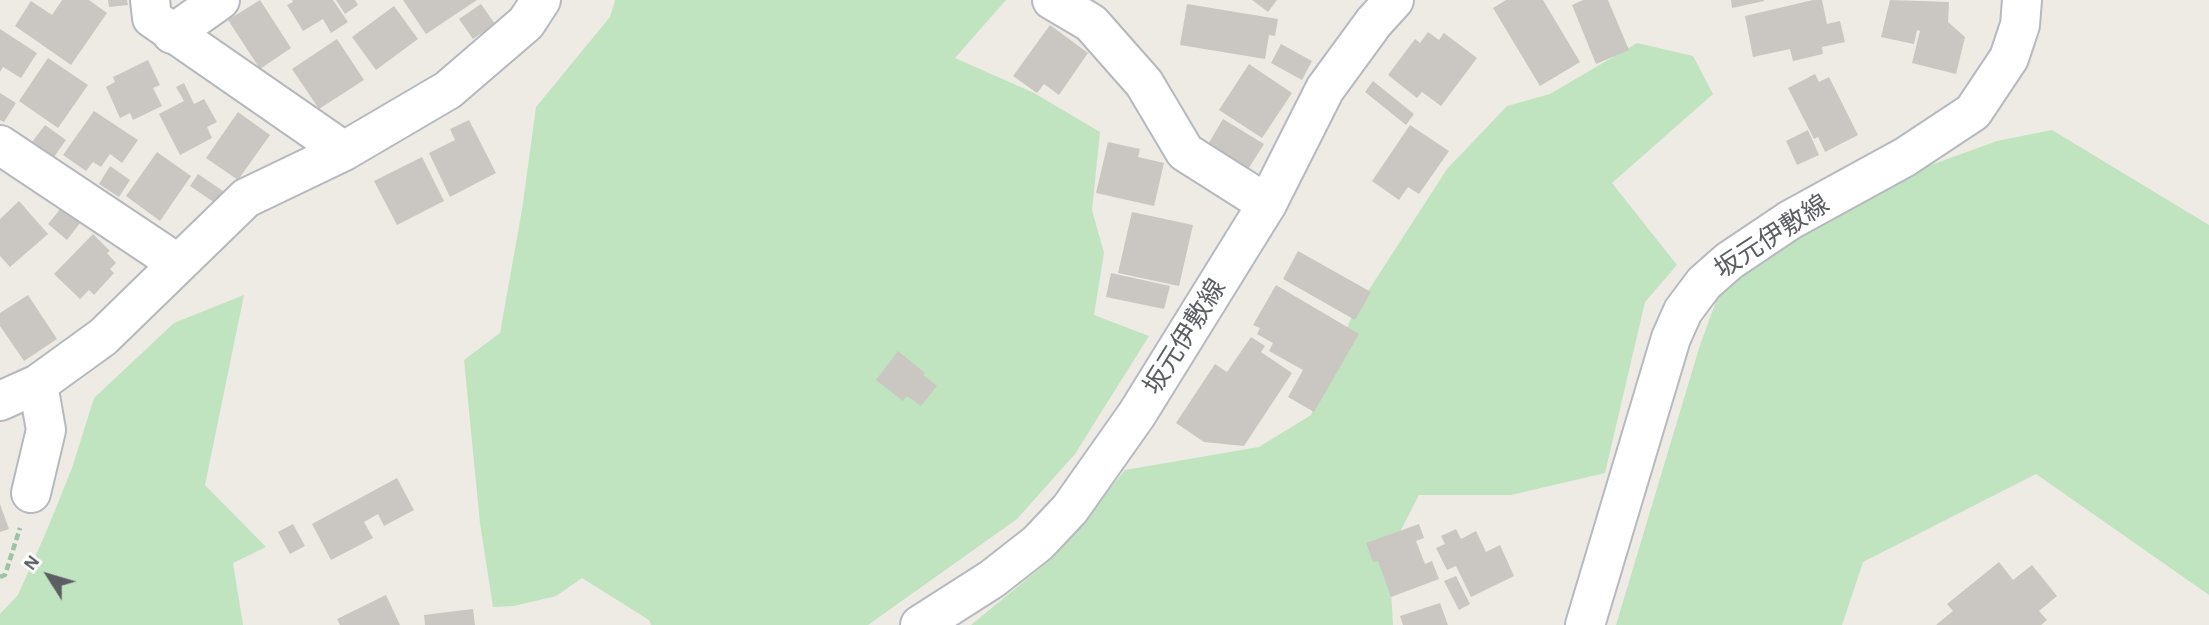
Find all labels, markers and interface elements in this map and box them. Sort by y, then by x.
street label: 坂元伊敷線 [1709,189,1835,285]
street label: 坂元伊敷線 [1137,274,1233,400]
north arrow [14,541,84,611]
text: N [20,552,43,574]

